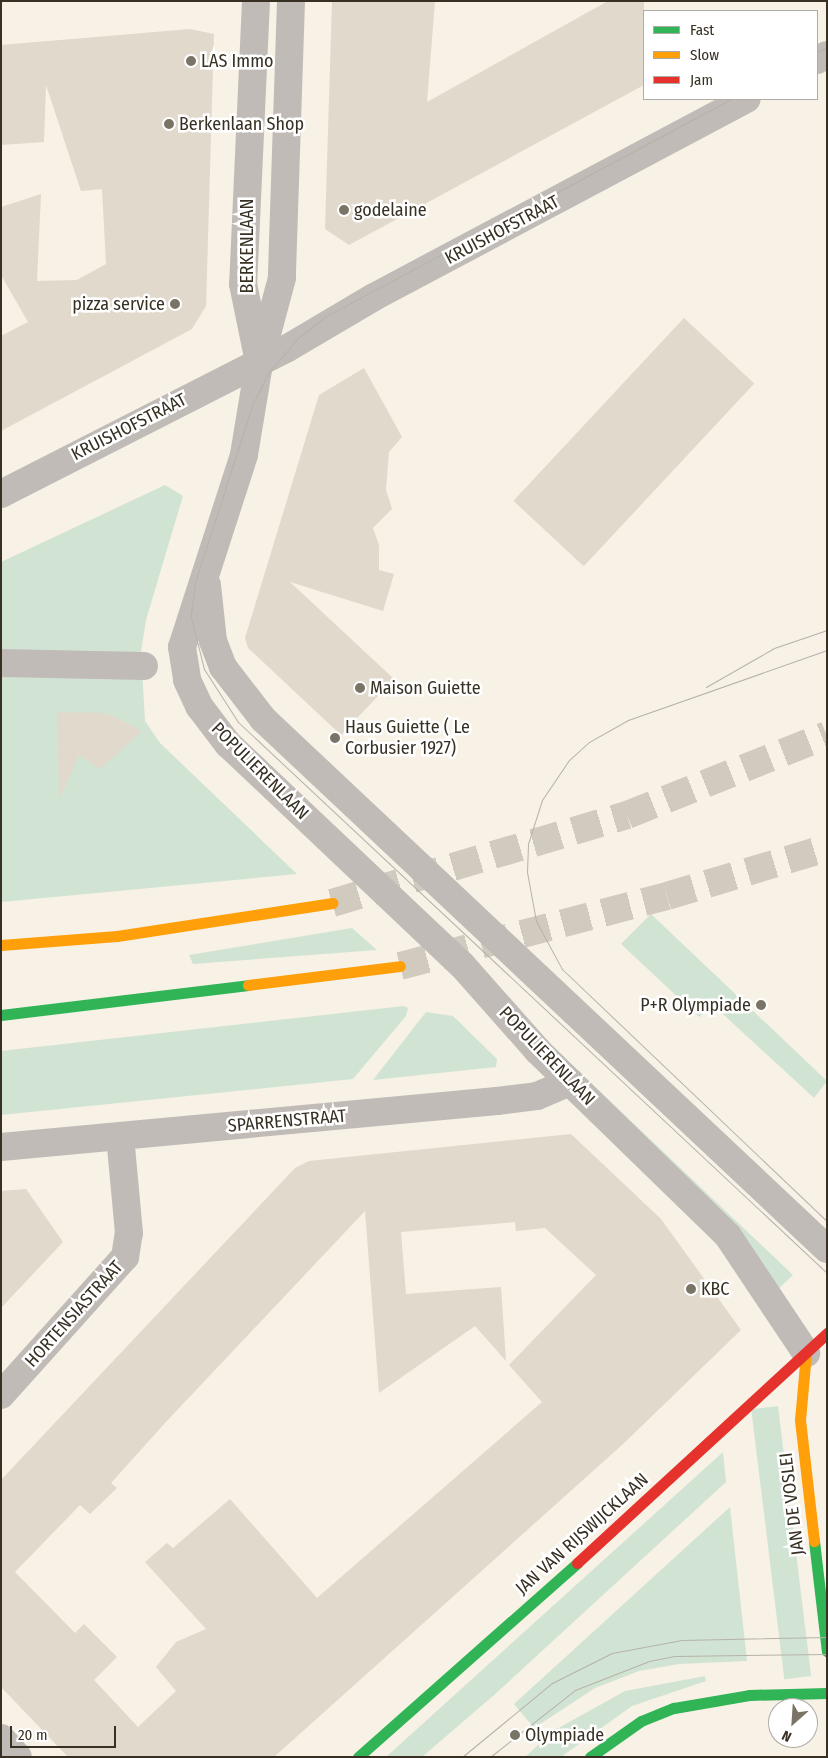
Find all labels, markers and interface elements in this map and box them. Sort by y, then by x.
legend [643,10,818,100]
text: Fast [690,21,714,39]
text: Slow [690,46,719,64]
place label: LAS Immo [201,50,273,72]
marker: LAS Immo [185,55,197,67]
text: Jam [690,71,713,89]
place label: Berkenlaan Shop [179,113,304,135]
marker: Berkenlaan Shop [163,118,175,130]
street label: KRUISHOFSTRAAT [441,191,563,269]
street label: BERKENLAAN [236,199,258,293]
place label: godelaine [354,199,427,221]
marker: godelaine [338,204,350,216]
place label: pizza service [72,293,165,315]
marker: pizza service [169,298,181,310]
street label: KRUISHOFSTRAAT [68,389,190,465]
place label: Maison Guiette [370,677,481,699]
marker: Maison Guiette [354,682,366,694]
place label: Haus Guiette ( Le Corbusier 1927) [345,717,470,760]
street label: POPULIERENLAAN [207,718,313,824]
marker: Haus Guiette ( Le Corbusier 1927) [329,732,341,744]
place label: P+R Olympiade [640,994,751,1016]
marker: P+R Olympiade [755,999,767,1011]
street label: POPULIERENLAAN [494,1002,600,1110]
street label: SPARRENSTRAAT [227,1105,347,1137]
street label: HORTENSIASTRAAT [21,1256,127,1372]
place label: KBC [701,1278,730,1300]
marker: KBC [685,1283,697,1295]
street label: JAN DE VOSLEI [775,1452,809,1556]
street label: JAN VAN RIJSWIJCKLAAN [511,1469,653,1599]
north arrow [768,1698,818,1748]
scale bar [12,1716,119,1748]
place label: Olympiade [525,1724,604,1746]
text: 20 m [18,1726,48,1744]
text: N [779,1727,794,1746]
marker: Olympiade [509,1729,521,1741]

